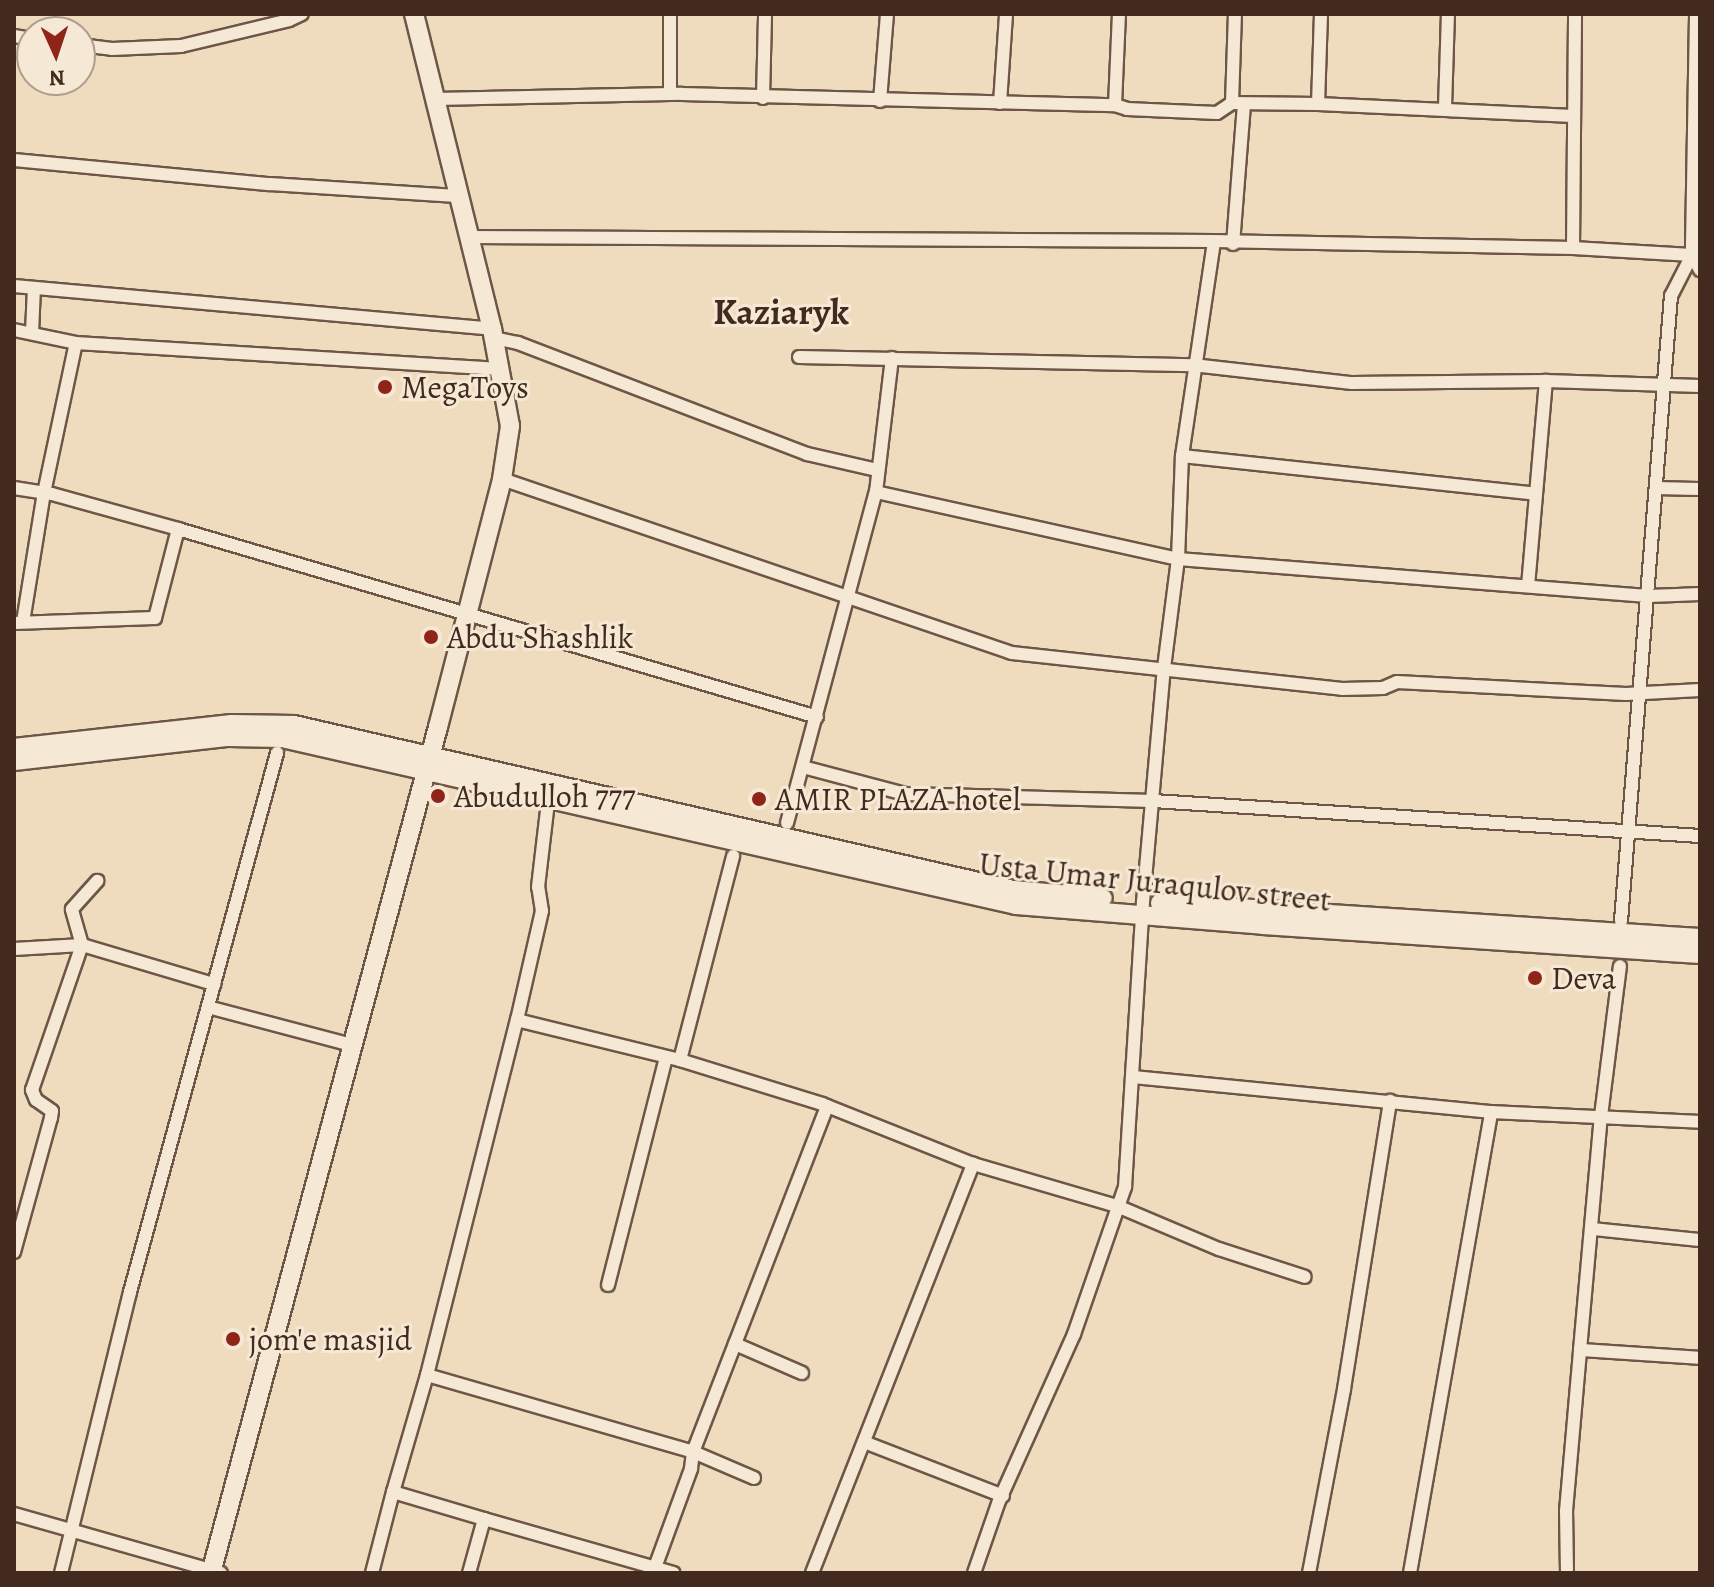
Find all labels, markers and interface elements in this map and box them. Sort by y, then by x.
north arrow [16,16,96,96]
text: N [48,63,66,93]
district label: Kaziaryk [713,290,849,334]
place label: MegaToys [401,368,529,406]
marker: MegaToys [376,378,394,396]
place label: Abdu Shashlik [447,618,633,656]
marker: Abdu Shashlik [422,628,440,646]
place label: Abudulloh 777 [454,777,635,815]
place label: AMIR PLAZA hotel [775,780,1021,818]
marker: Abudulloh 777 [429,787,447,805]
marker: AMIR PLAZA hotel [750,790,768,808]
street label: Usta Umar Juraqulov street [977,844,1333,920]
place label: Deva [1551,959,1616,997]
marker: Deva [1526,969,1544,987]
place label: jom'e masjid [249,1320,412,1358]
marker: jom'e masjid [224,1330,242,1348]

